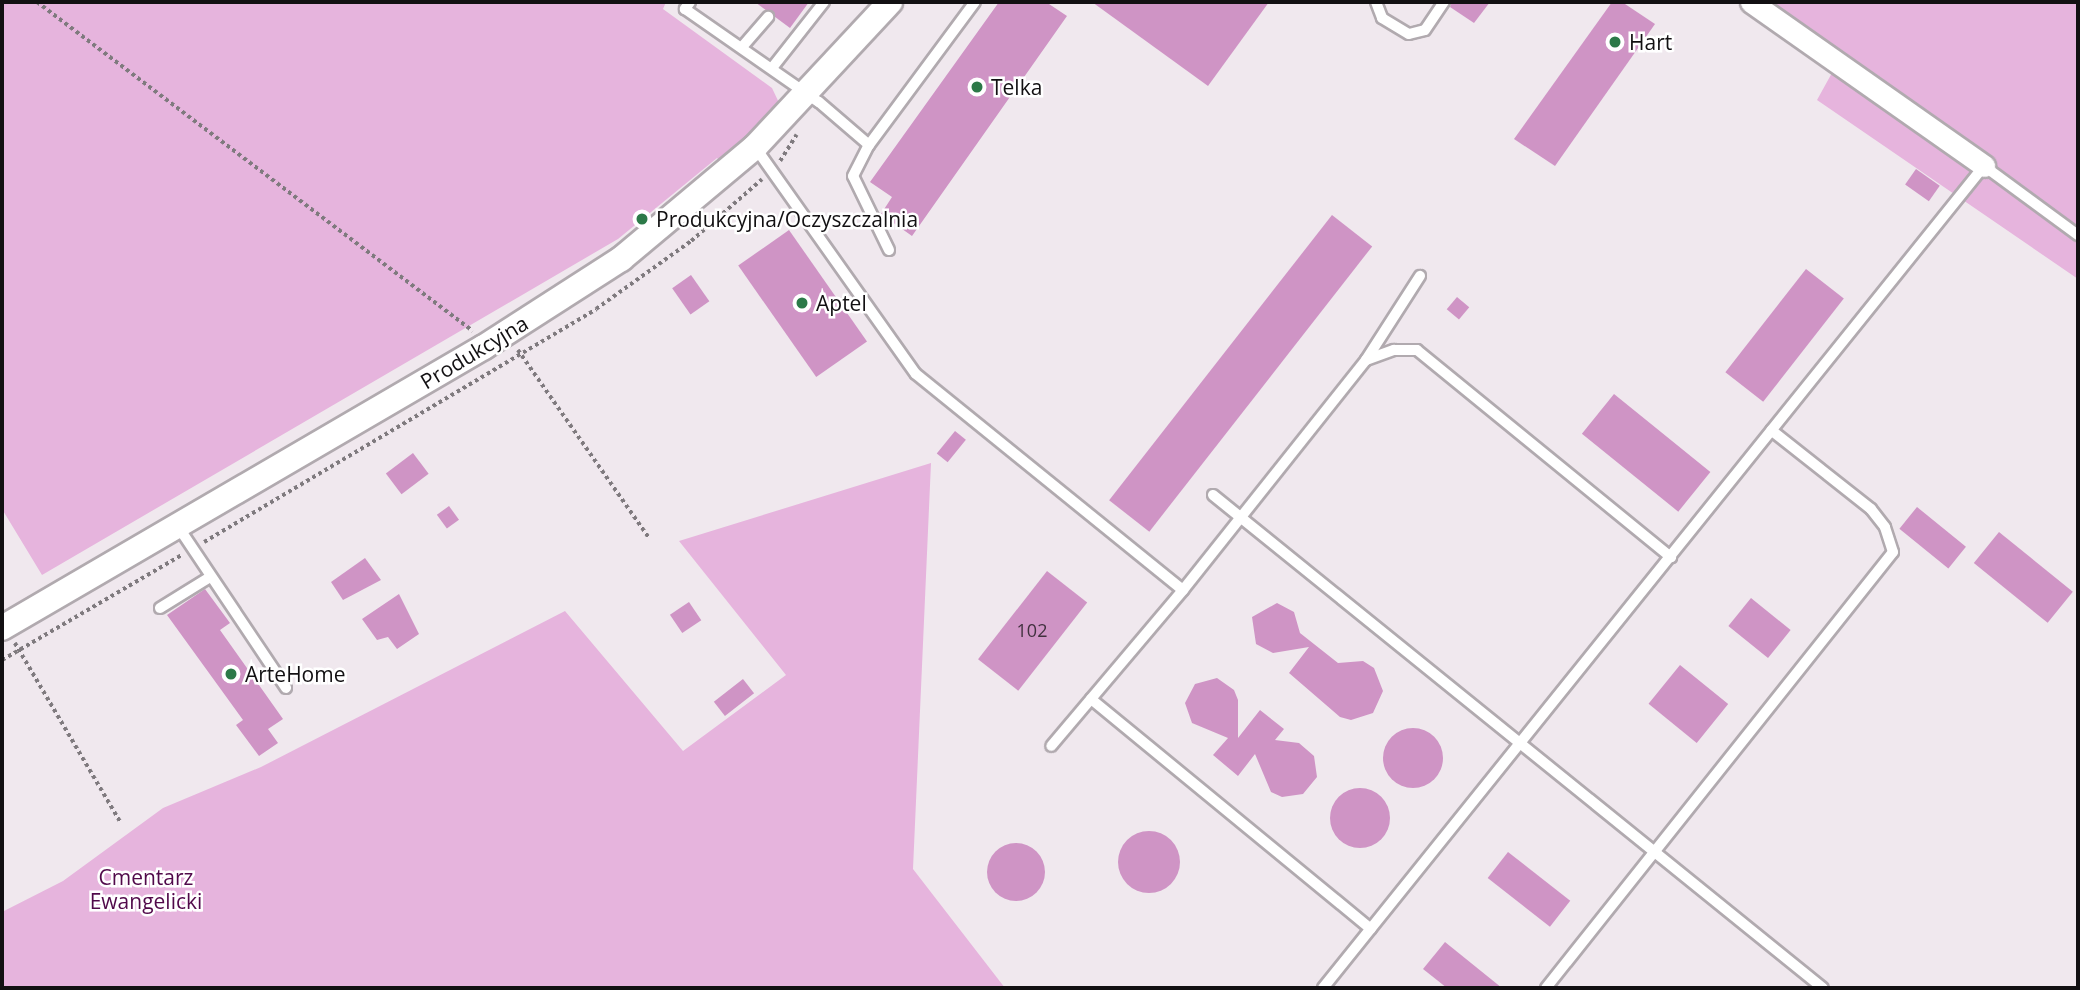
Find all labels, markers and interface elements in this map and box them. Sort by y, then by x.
place label: Hart [1629,29,1672,55]
marker: Hart [1607,34,1623,50]
place label: Telka [991,74,1042,100]
marker: Telka [969,79,985,95]
place label: Produkcyjna/Oczyszczalnia [656,206,918,232]
marker: Produkcyjna/Oczyszczalnia [634,211,650,227]
place label: Aptel [816,290,867,316]
marker: Aptel [794,295,810,311]
street label: Produkcyjna [416,310,532,394]
house number: 102 [1017,619,1047,641]
place label: ArteHome [245,661,345,687]
marker: ArteHome [223,666,239,682]
park label: Cmentarz Ewangelicki [90,864,202,914]

